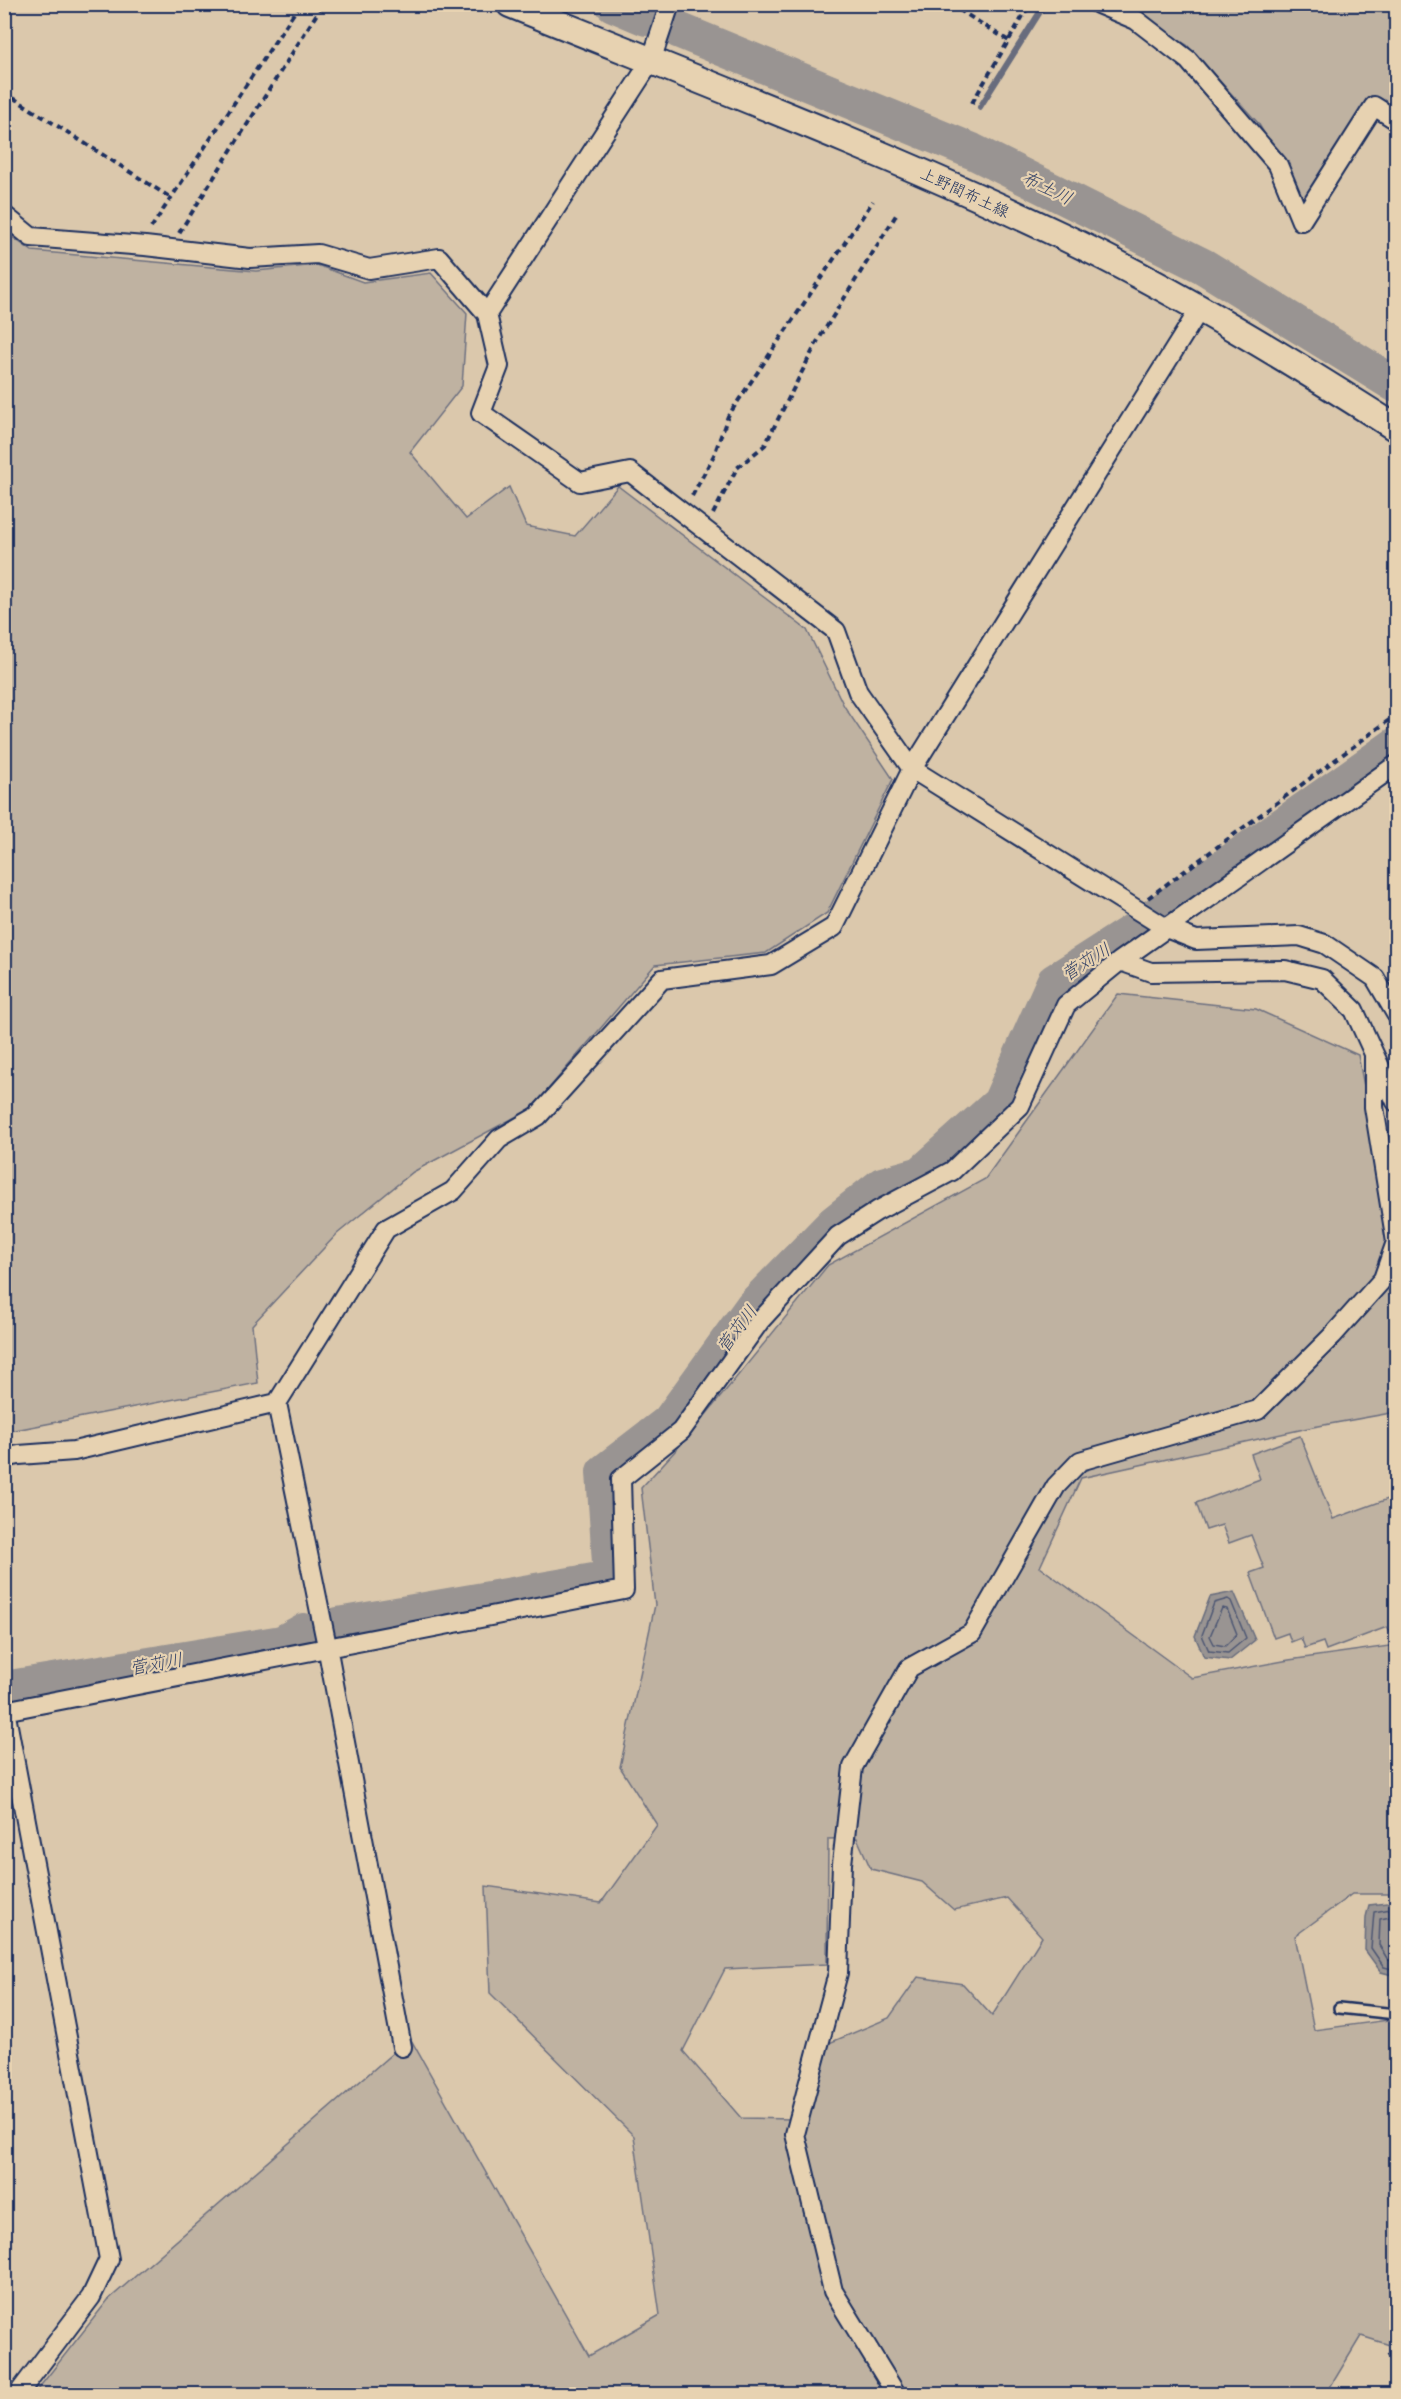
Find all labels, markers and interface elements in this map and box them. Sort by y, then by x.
street label: 上野間布土線 [916,162,1013,225]
water label: 布土川 [1016,164,1077,214]
water label: 菅苅川 [1056,937,1117,990]
water label: 菅苅川 [710,1300,766,1360]
water label: 菅苅川 [127,1647,185,1684]

